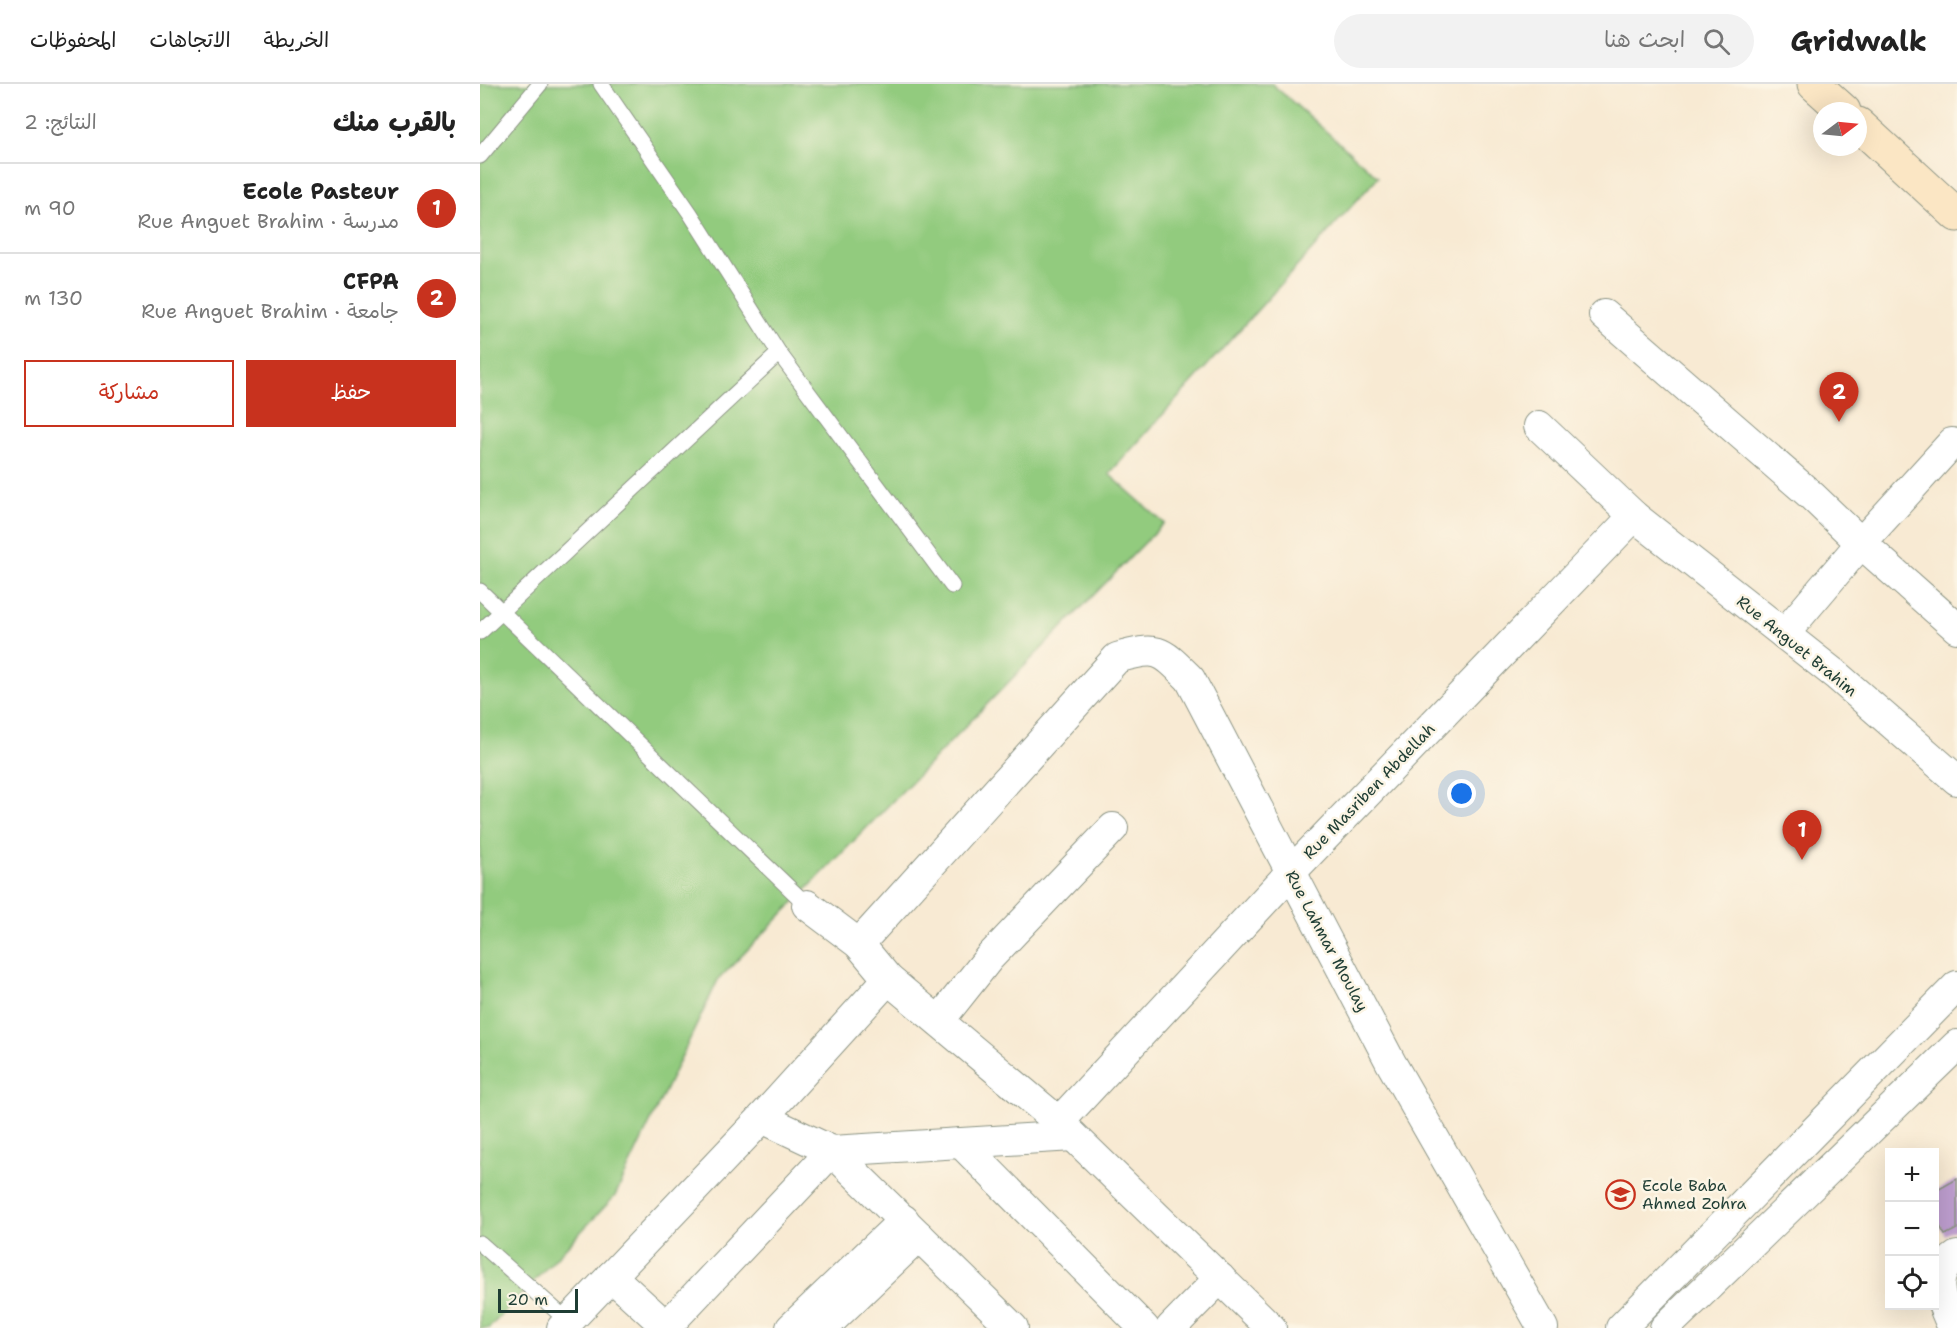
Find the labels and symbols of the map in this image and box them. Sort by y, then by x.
north arrow [1813,102,1867,156]
pin: 2 [1820,372,1858,422]
street label: Rue Anguet Brahim [1732,591,1862,701]
street label: Rue Masriben Abdellah [1298,718,1440,864]
your location [1447,779,1476,808]
pin: 1 [1782,810,1822,860]
street label: Rue Lahmar Moulay [1281,867,1373,1015]
place label: Ecole Baba Ahmed Zohra [1642,1175,1746,1214]
school or university icon: Ecole Baba Ahmed Zohra [1605,1178,1637,1210]
scale bar [498,1286,578,1314]

